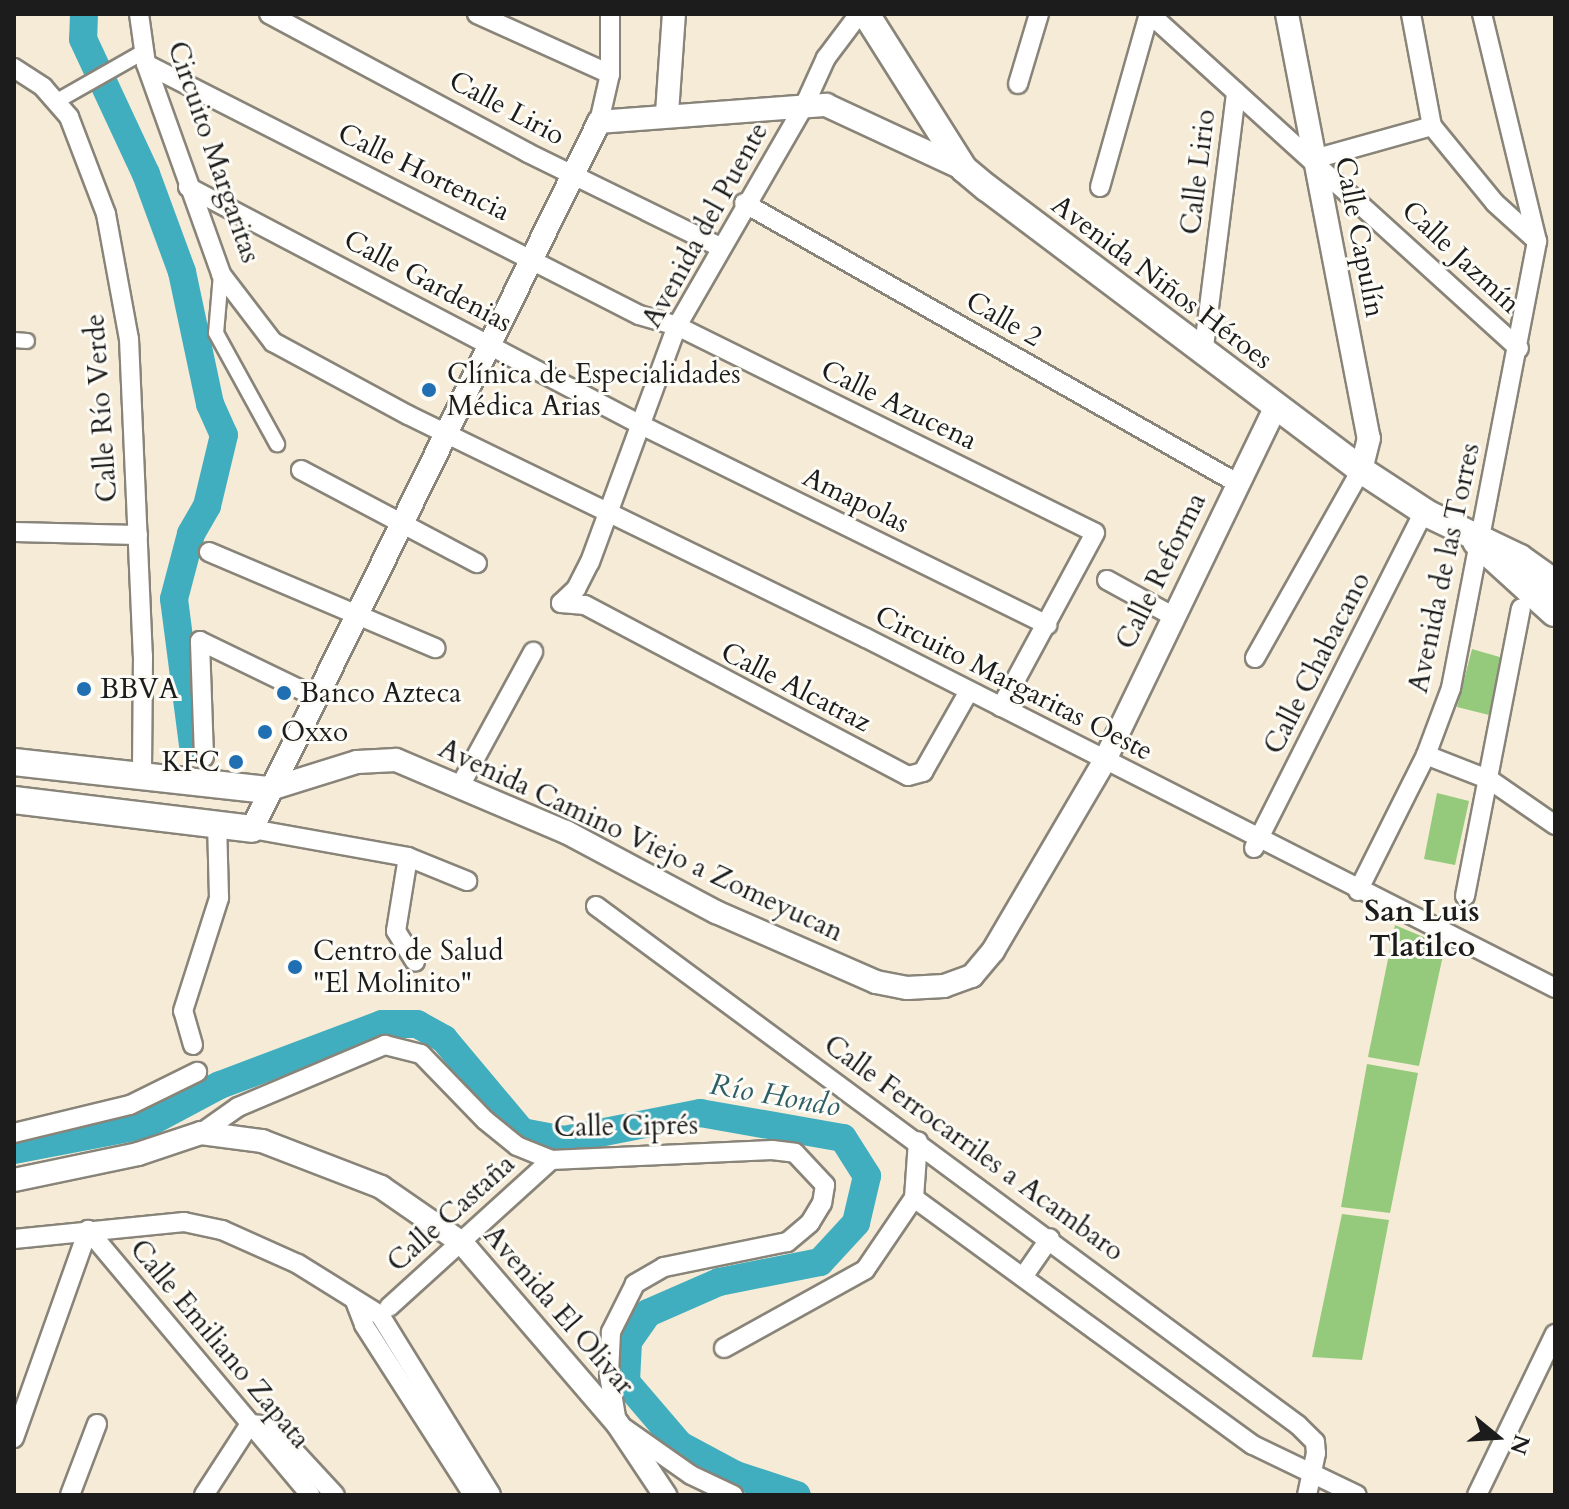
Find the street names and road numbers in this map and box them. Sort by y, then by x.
street label: Circuito Margaritas [160,37,268,267]
street label: Calle Lirio [443,64,571,152]
street label: Calle Lirio [1174,107,1222,237]
street label: Calle Hortencia [333,116,515,228]
street label: Avenida del Puente [635,117,775,333]
street label: Calle Capulín [1328,154,1392,320]
street label: Avenida Niños Héroes [1045,188,1279,376]
street label: Calle Jazmín [1395,194,1527,320]
street label: Calle Gardenias [338,223,518,339]
street label: Calle 2 [960,284,1048,354]
street label: Calle Río Verde [78,313,124,503]
street label: Calle Azucena [816,353,982,457]
street label: Avenida de las Torres [1401,440,1487,696]
street label: Amapolas [797,460,915,540]
street label: Calle Reforma [1109,487,1213,655]
street label: Calle Chabacano [1257,566,1377,760]
street label: Circuito Margaritas Oeste [869,598,1159,768]
street label: Calle Alcatraz [716,635,876,739]
street label: Avenida Camino Viejo a Zomeyucan [433,731,849,949]
street label: Calle Ferrocarriles a Acambaro [817,1028,1131,1268]
street label: Calle Ciprés [553,1108,699,1144]
street label: Calle Castaña [380,1147,522,1279]
street label: Avenida El Olivar [477,1219,641,1401]
street label: Calle Emiliano Zapata [123,1233,317,1455]

